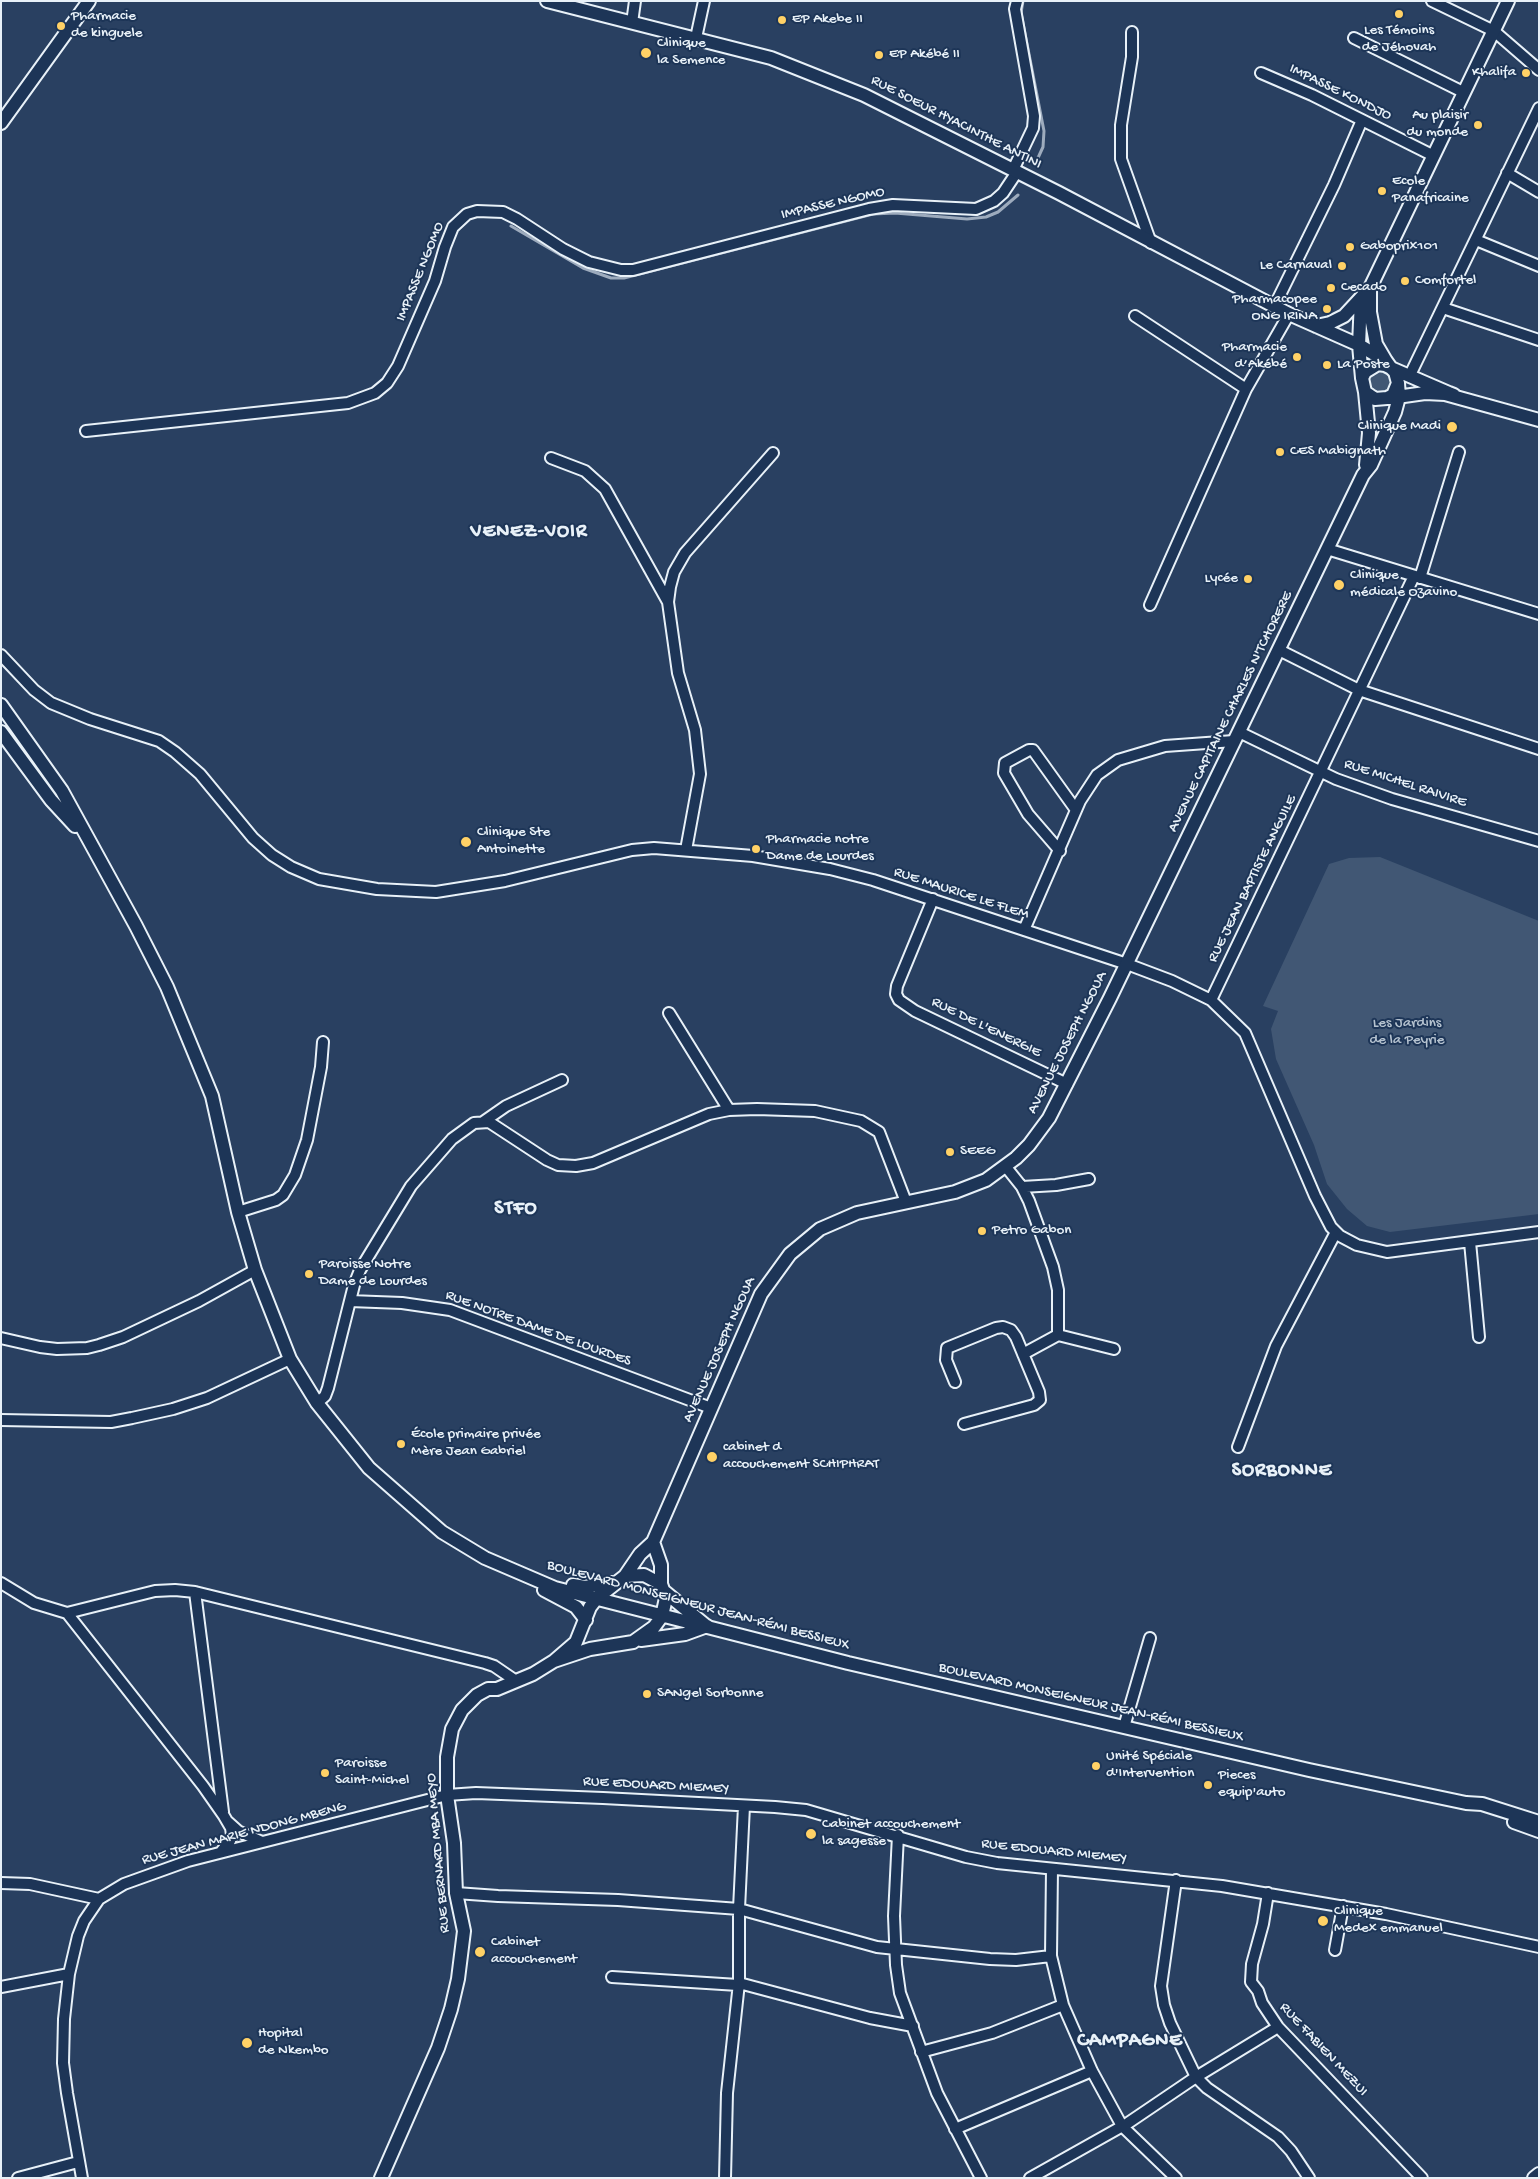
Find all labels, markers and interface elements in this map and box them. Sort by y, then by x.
place label: Pharmacie de kinguele [71,8,143,43]
marker: Les Témoins de Jéhovah [1393,8,1405,20]
place label: EP Akebe II [792,11,863,29]
marker: EP Akebe II [776,14,788,26]
marker: Pharmacie de kinguele [55,20,67,32]
place label: Les Témoins de Jéhovah [1362,22,1436,57]
place label: Clinique la Semence [657,35,725,70]
marker: Clinique la Semence [639,46,653,60]
place label: EP Akébé II [889,46,960,64]
marker: EP Akébé II [873,49,885,61]
street label: IMPASSE KONDJO [1286,60,1394,126]
place label: Khalifa [1472,64,1516,82]
marker: Khalifa [1520,67,1532,79]
street label: RUE SOEUR HYACINTHE ANTINI [868,72,1044,174]
place label: Au plaisir du monde [1407,107,1468,142]
marker: Au plaisir du monde [1472,119,1484,131]
place label: Ecole Panafricaine [1392,173,1469,208]
street label: IMPASSE NGOMO [779,183,887,225]
marker: Ecole Panafricaine [1376,185,1388,197]
street label: IMPASSE NGOMO [393,220,449,324]
place label: Gaboprix101 [1360,238,1438,256]
marker: Gaboprix101 [1344,241,1356,253]
place label: Le Carnaval [1260,257,1332,275]
marker: Le Carnaval [1336,260,1348,272]
place label: Comfortel [1415,272,1476,290]
marker: Comfortel [1399,275,1411,287]
place label: Cecado [1341,279,1387,297]
marker: Cecado [1325,282,1337,294]
place label: Pharmacopee ONG IRINA [1232,291,1317,326]
marker: Pharmacopee ONG IRINA [1321,303,1333,315]
place label: Pharmacie d’Akébé [1222,339,1287,374]
marker: Pharmacie d’Akébé [1291,351,1303,363]
place label: La Poste [1337,356,1390,374]
marker: La Poste [1321,359,1333,371]
place label: Clinique Madi [1358,418,1441,436]
marker: Clinique Madi [1445,420,1459,434]
place label: CES Mabignath [1290,443,1386,461]
marker: CES Mabignath [1274,446,1286,458]
district label: VENEZ-VOIR [469,521,589,545]
place label: Clinique médicale Ozavino [1350,567,1457,602]
place label: Lycée [1205,570,1238,588]
marker: Lycée [1242,573,1254,585]
marker: Clinique médicale Ozavino [1332,578,1346,592]
street label: AVENUE CAPITAINE CHARLES N'TCHORERE [1165,589,1297,835]
street label: RUE MICHEL RAIVIRE [1341,756,1469,812]
street label: RUE JEAN BAPTISTE ANGUILE [1205,792,1301,966]
place label: Clinique Ste Antoinette [477,824,550,859]
place label: Pharmacie notre Dame de Lourdes [766,831,874,866]
marker: Clinique Ste Antoinette [459,835,473,849]
marker: Pharmacie notre Dame de Lourdes [750,843,762,855]
street label: RUE MAURICE LE FLEM [891,864,1031,924]
street label: AVENUE JOSEPH NGOUA [1024,969,1112,1117]
street label: RUE DE L'ENERGIE [928,994,1044,1062]
park label: Les Jardins de la Peyrie [1370,1015,1444,1050]
place label: SEEG [960,1143,995,1161]
marker: SEEG [944,1146,956,1158]
district label: STFO [494,1198,538,1222]
place label: Petro Gabon [992,1222,1071,1240]
marker: Petro Gabon [976,1225,988,1237]
place label: Paroisse Notre Dame de Lourdes [319,1256,427,1291]
marker: Paroisse Notre Dame de Lourdes [303,1268,315,1280]
street label: AVENUE JOSEPH NGOUA [680,1274,760,1426]
street label: RUE NOTRE DAME DE LOURDES [443,1287,633,1371]
place label: École primaire privée Mère Jean Gabriel [411,1426,541,1461]
marker: École primaire privée Mère Jean Gabriel [395,1438,407,1450]
place label: cabinet d accouchement SCHIPHRAT [723,1439,879,1474]
marker: cabinet d accouchement SCHIPHRAT [705,1450,719,1464]
district label: SORBONNE [1231,1460,1333,1484]
street label: BOULEVARD MONSEIGNEUR JEAN-RÉMI BESSIEUX [545,1557,851,1655]
street label: BOULEVARD MONSEIGNEUR JEAN-RÉMI BESSIEUX [937,1659,1245,1747]
place label: SANgel Sorbonne [657,1685,763,1703]
marker: SANgel Sorbonne [641,1688,653,1700]
place label: Unité Spéciale d'Intervention [1106,1748,1194,1783]
place label: Paroisse Saint-Michel [335,1755,409,1790]
marker: Unité Spéciale d'Intervention [1090,1760,1102,1772]
marker: Paroisse Saint-Michel [319,1767,331,1779]
place label: Pieces equip'auto [1218,1767,1285,1802]
street label: RUE BERNARD MBA MEYO [423,1772,455,1934]
street label: RUE EDOUARD MIEMEY [582,1773,730,1799]
marker: Pieces equip'auto [1202,1779,1214,1791]
street label: RUE JEAN MARIE NDONG MBENG [140,1798,348,1870]
place label: Cabinet accouchement la sagesse [822,1816,960,1851]
marker: Cabinet accouchement la sagesse [804,1827,818,1841]
street label: RUE EDOUARD MIEMEY [980,1835,1128,1869]
place label: Clinique Medex emmanuel [1334,1903,1443,1938]
marker: Clinique Medex emmanuel [1316,1914,1330,1928]
place label: Cabinet accouchement [491,1934,577,1969]
marker: Cabinet accouchement [473,1945,487,1959]
street label: RUE FABIEN MEZUI [1275,1999,1371,2101]
place label: Hopital de Nkembo [258,2025,329,2060]
district label: CAMPAGNE [1076,2030,1184,2054]
marker: Hopital de Nkembo [240,2036,254,2050]

